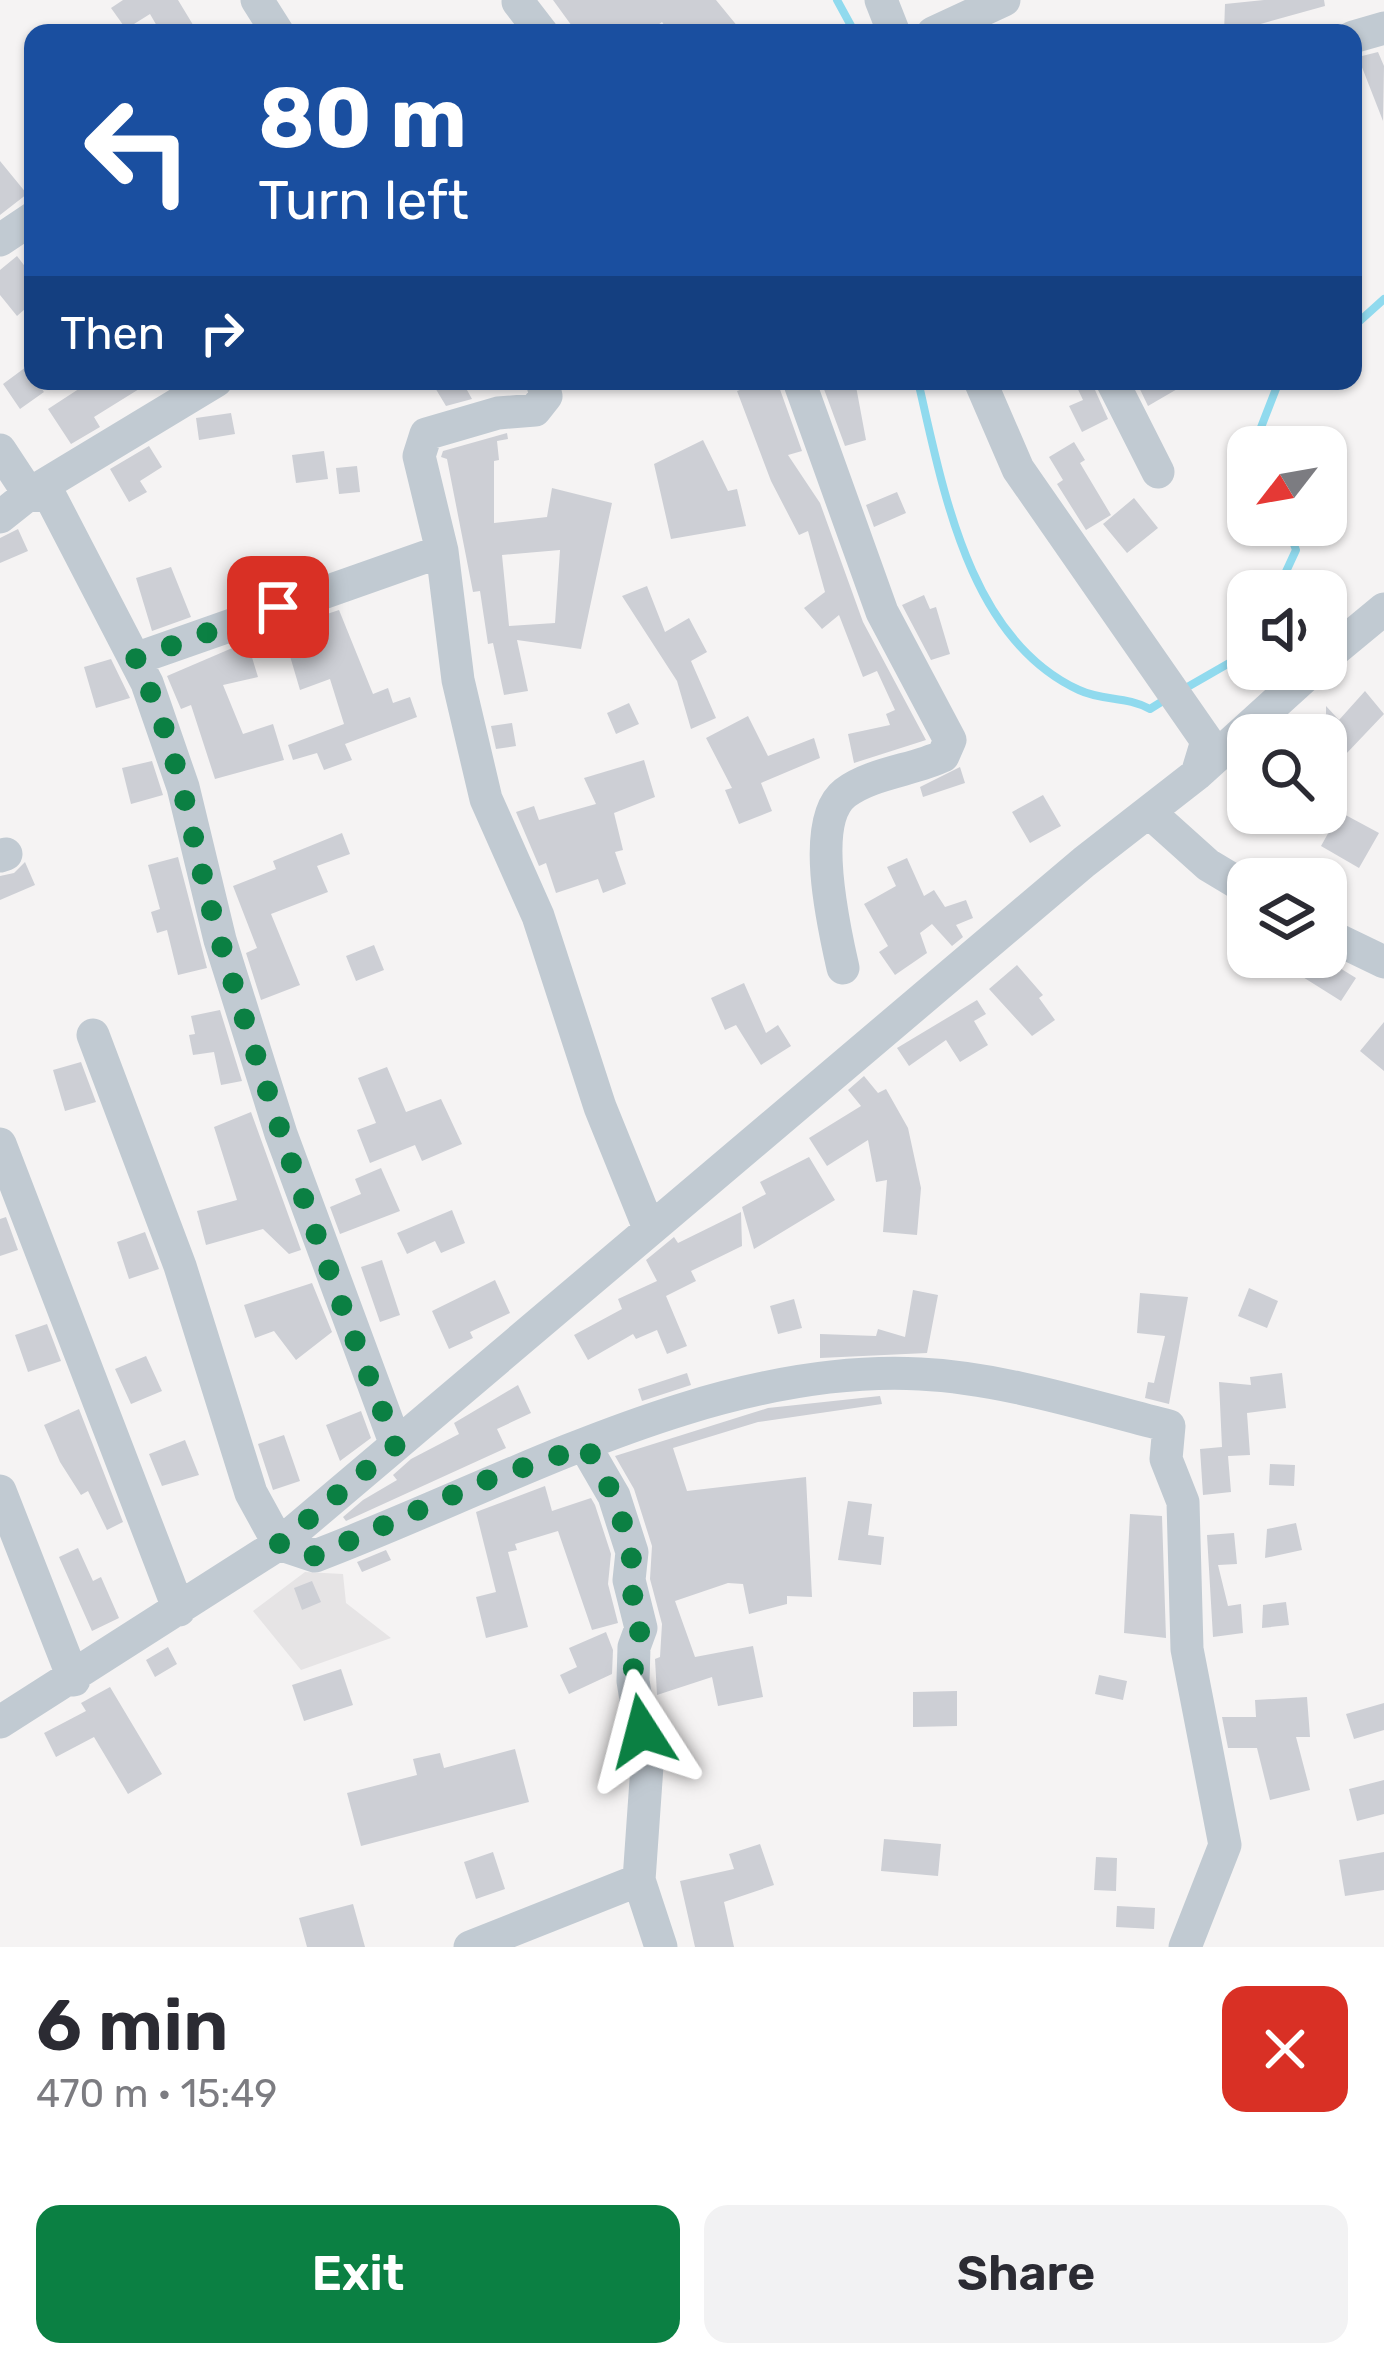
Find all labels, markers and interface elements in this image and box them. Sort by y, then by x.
text: 80 m [258,68,467,168]
icon: left [60,72,216,228]
text: Turn left [258,169,469,233]
icon: right [189,300,255,366]
text: Then [60,307,165,360]
north arrow [1227,426,1347,546]
map controls [1227,426,1347,978]
pin [227,556,329,658]
button: sound [1227,570,1347,690]
icon: arrive [245,574,311,640]
button: search [1227,714,1347,834]
button: layers [1227,858,1347,978]
position arrow [579,1668,705,1794]
text: 6 min [36,1983,229,2068]
button: close [1222,1986,1348,2112]
text: 470 m · 15:49 [36,2071,277,2117]
button: Exit [36,2205,680,2343]
button: Share [704,2205,1348,2343]

